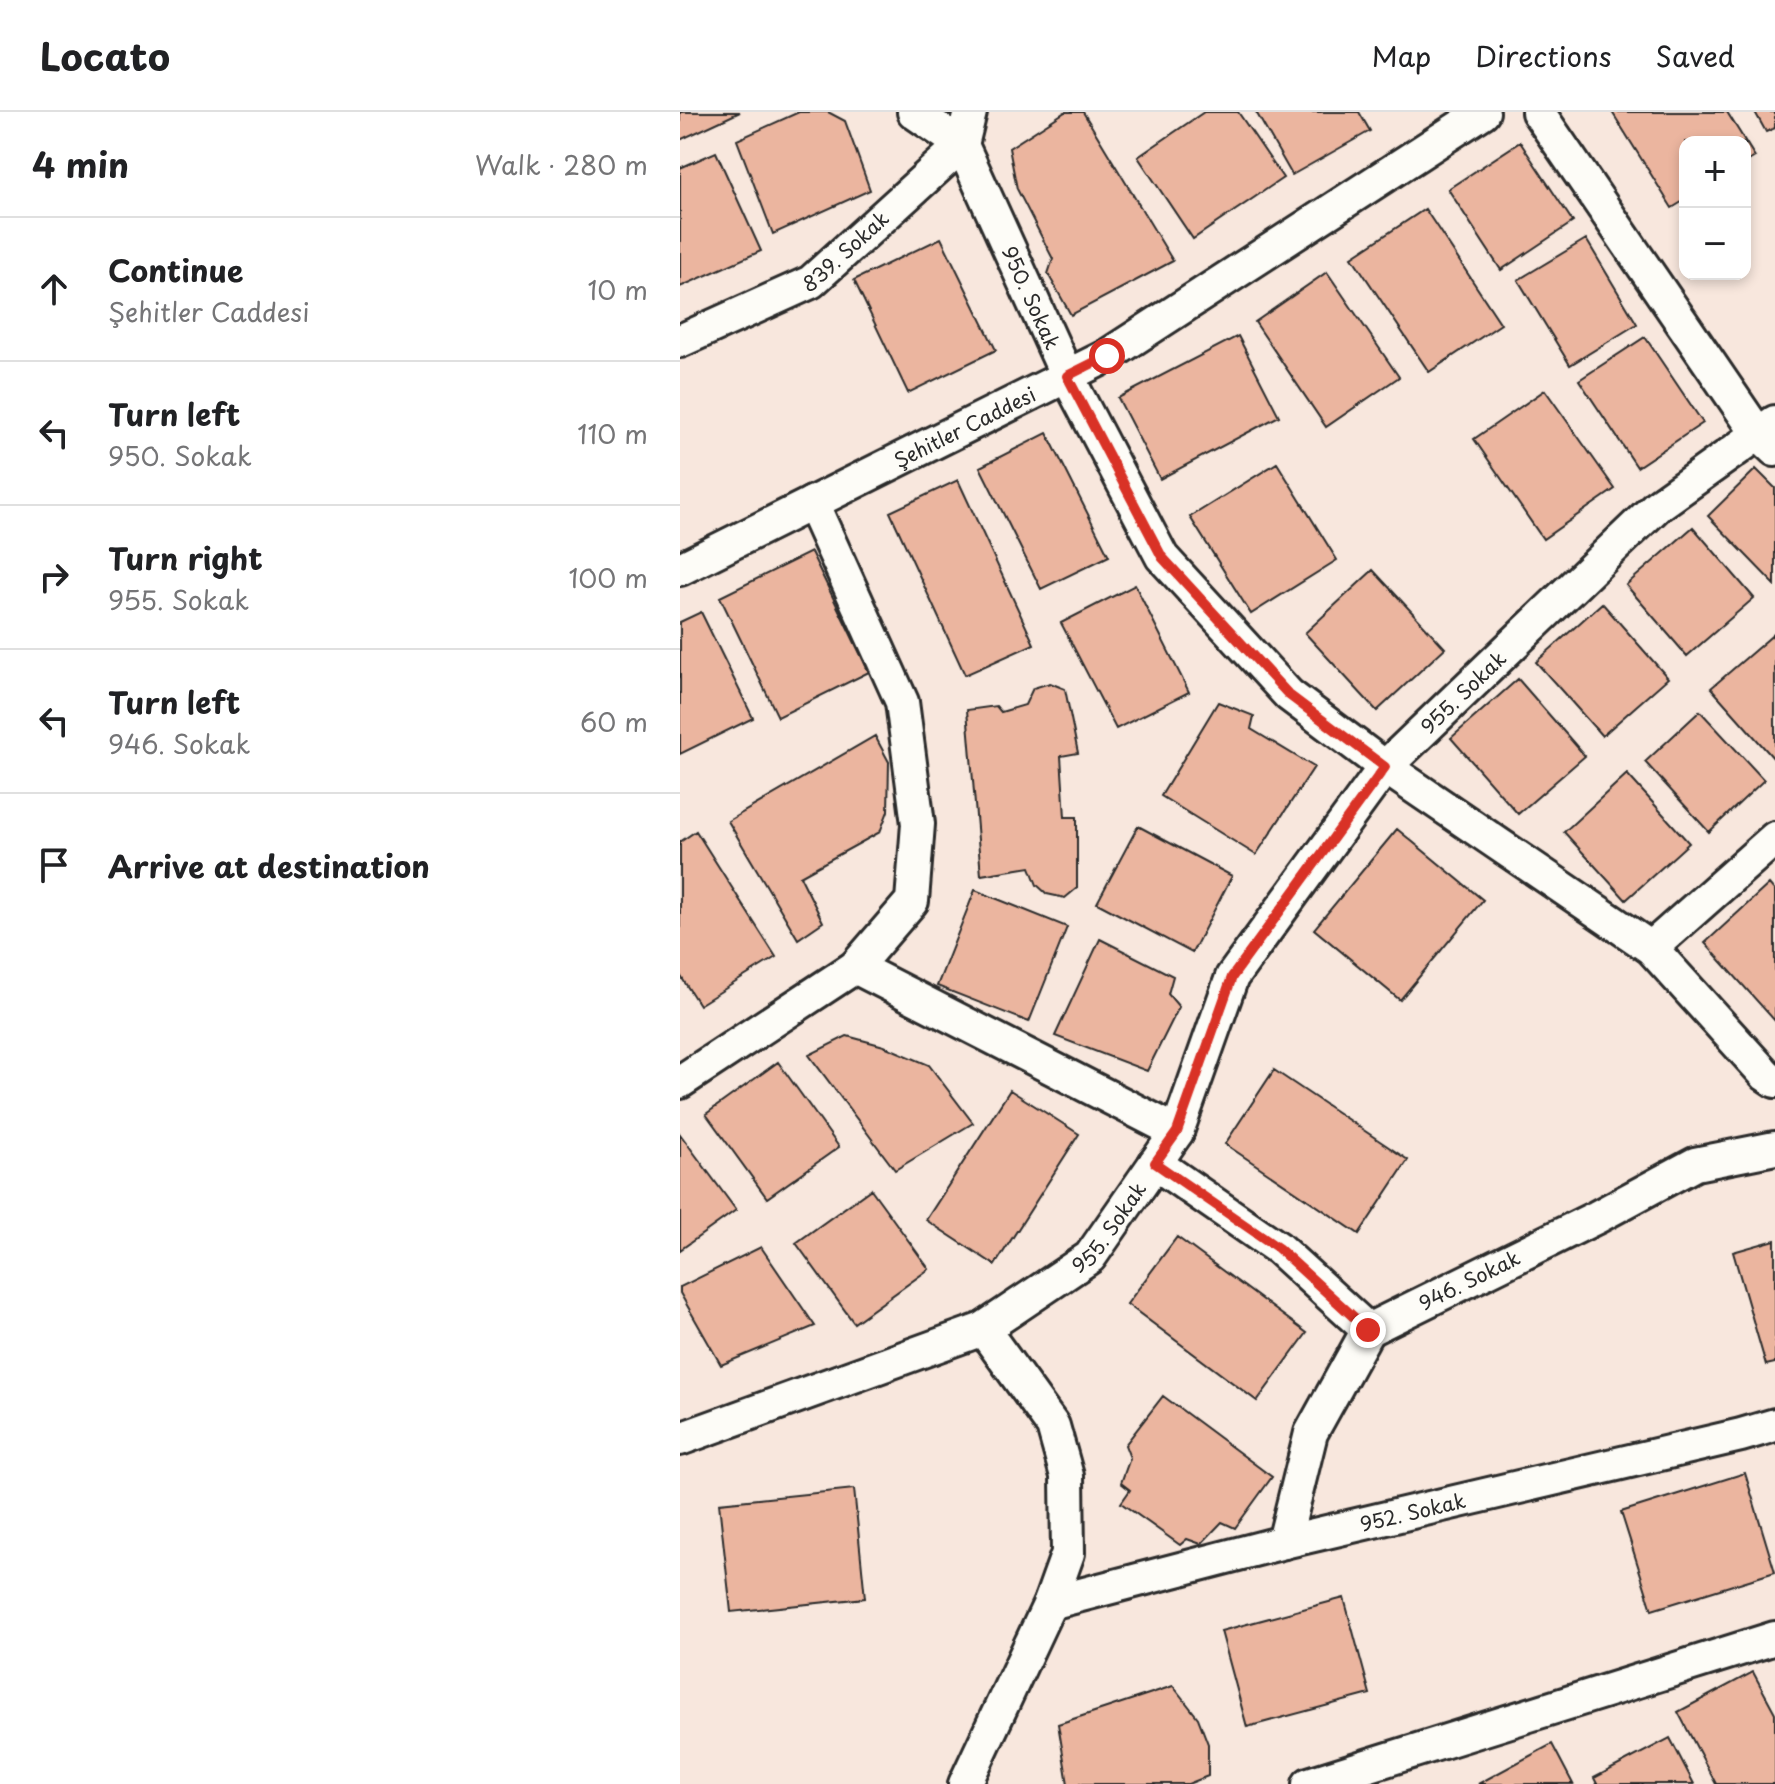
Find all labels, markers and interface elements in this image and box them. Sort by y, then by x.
text: Locato [40,27,170,84]
text: Map [1372,34,1431,77]
text: Directions [1475,34,1612,77]
text: Saved [1656,34,1735,77]
map controls [1679,136,1751,280]
button: + [1679,136,1751,208]
text: 4 min [32,138,129,190]
text: Walk · 280 m [475,145,648,184]
street label: 839. Sokak [798,204,895,299]
button: − [1679,208,1751,280]
street label: 950. Sokak [995,241,1068,354]
text: Continue [108,247,243,292]
icon: ahead [32,267,76,311]
text: 10 m [587,270,648,309]
text: Şehitler Caddesi [108,292,309,331]
route start [1089,338,1125,374]
street label: Şehitler Caddesi [888,379,1041,475]
text: Turn left [108,391,240,436]
icon: left [32,411,76,455]
text: 110 m [577,414,648,453]
text: 950. Sokak [108,436,252,475]
text: Turn right [108,535,263,580]
icon: right [32,555,76,599]
text: 100 m [568,558,648,597]
text: 955. Sokak [108,580,249,619]
street label: 955. Sokak [1413,644,1513,741]
text: Turn left [108,679,240,724]
icon: left [32,699,76,743]
text: 60 m [580,702,648,741]
text: 946. Sokak [108,724,250,763]
icon: arrive [32,843,76,887]
text: Arrive at destination [108,843,430,888]
street label: 955. Sokak [1065,1175,1153,1280]
street label: 946. Sokak [1413,1242,1525,1318]
route end [1350,1312,1386,1348]
street label: 952. Sokak [1357,1485,1469,1539]

